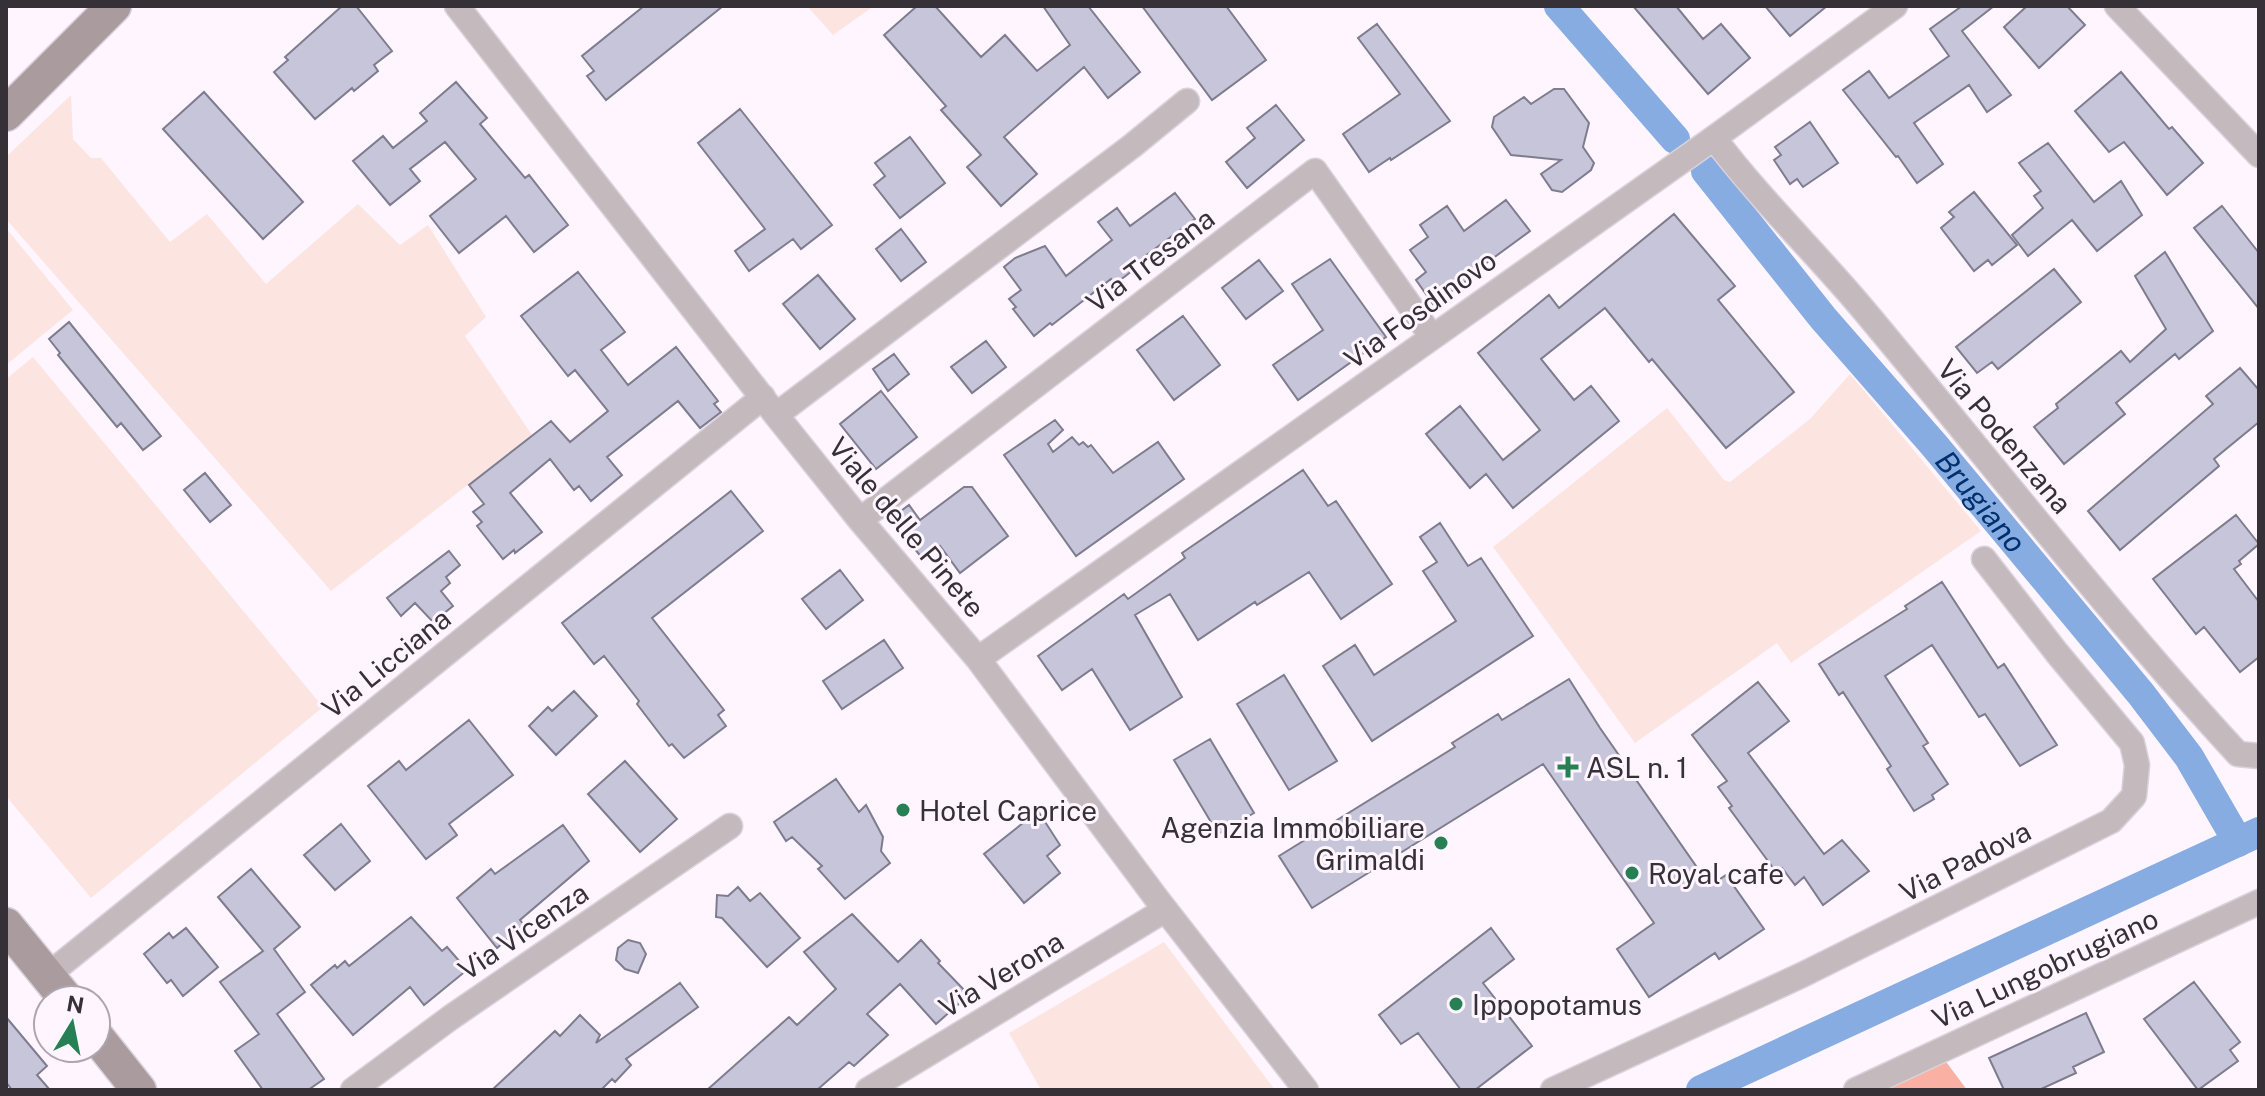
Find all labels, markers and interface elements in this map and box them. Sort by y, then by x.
street label: Via Tresana [1080,201,1220,319]
street label: Via Fosdinovo [1338,243,1502,375]
street label: Via Podenzana [1931,352,2079,520]
street label: Viale delle Pinete [822,430,992,624]
water label: Brugiano [1928,443,2034,560]
street label: Via Licciana [315,601,457,725]
place label: ASL n. 1 [1586,751,1688,784]
marker: ASL n. 1 [1557,756,1579,778]
place label: Hotel Caprice [919,794,1097,827]
marker: Hotel Caprice [894,801,912,819]
place label: Agenzia Immobiliare Grimaldi [1161,811,1425,876]
street label: Via Padova [1894,814,2036,908]
marker: Agenzia Immobiliare Grimaldi [1432,834,1450,852]
place label: Royal cafe [1648,857,1784,890]
marker: Royal cafe [1623,864,1641,882]
street label: Via Vicenza [452,876,594,986]
street label: Via Lungobrugiano [1927,901,2163,1035]
street label: Via Verona [933,924,1069,1024]
north arrow [32,984,112,1064]
place label: Ippopotamus [1472,988,1642,1021]
text: N [65,990,86,1019]
marker: Ippopotamus [1447,995,1465,1013]

